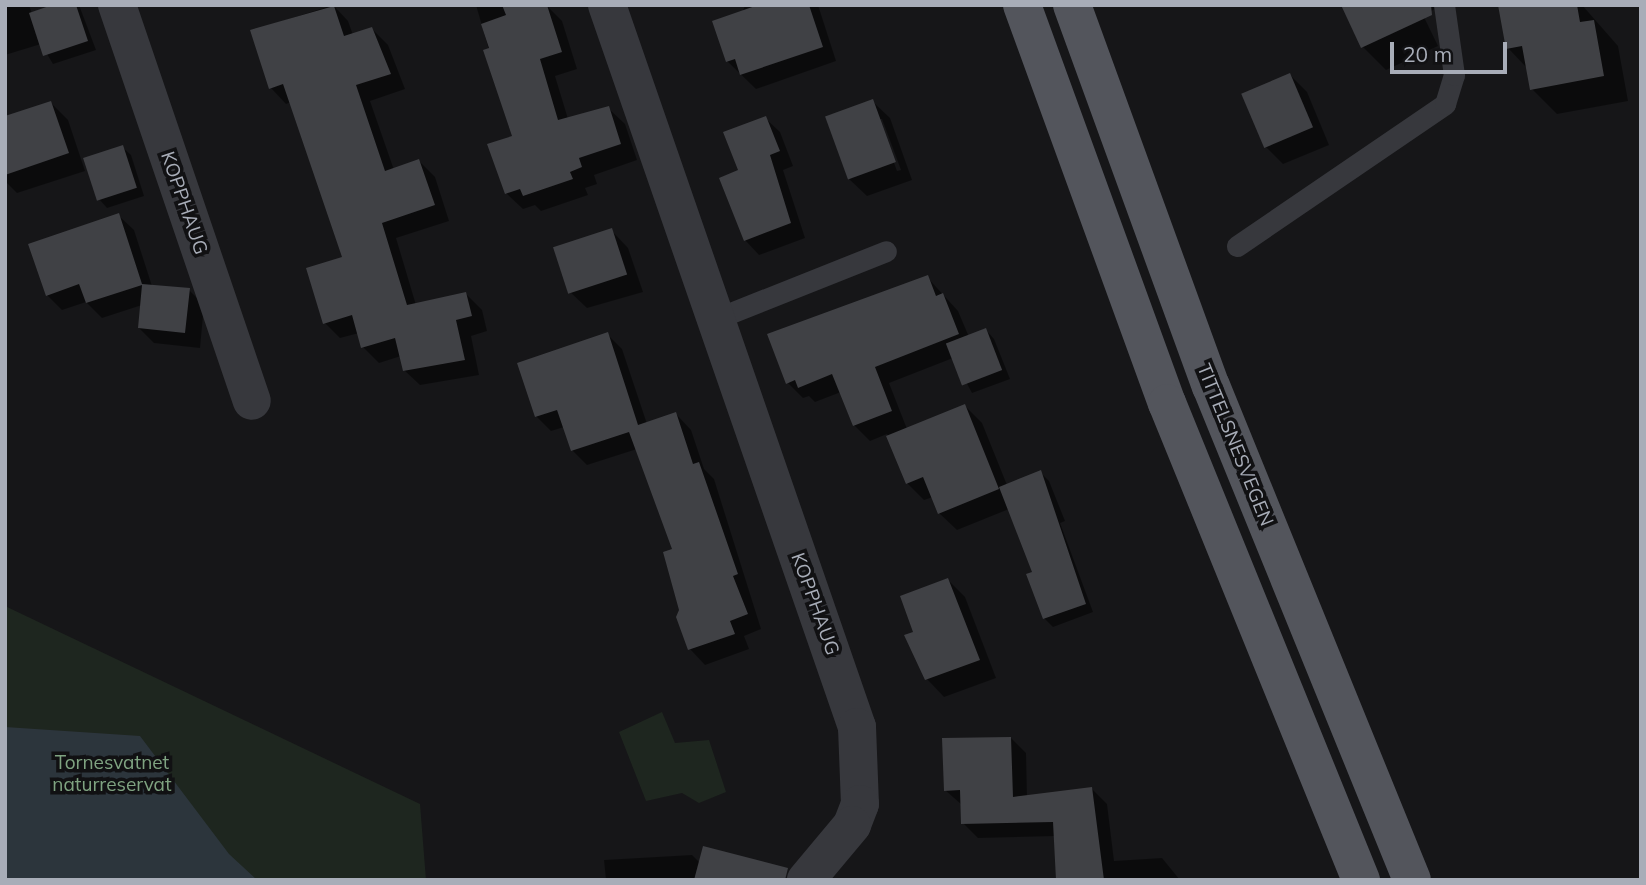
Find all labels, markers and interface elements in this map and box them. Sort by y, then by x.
scale bar [1394,28,1511,72]
text: 20 m [1403,41,1452,67]
street label: KOPPHAUG [156,149,212,257]
street label: TITTELSNESVEGEN [1192,361,1278,529]
street label: KOPPHAUG [786,550,844,658]
park label: Tornesvatnet naturreservat [52,752,172,796]

